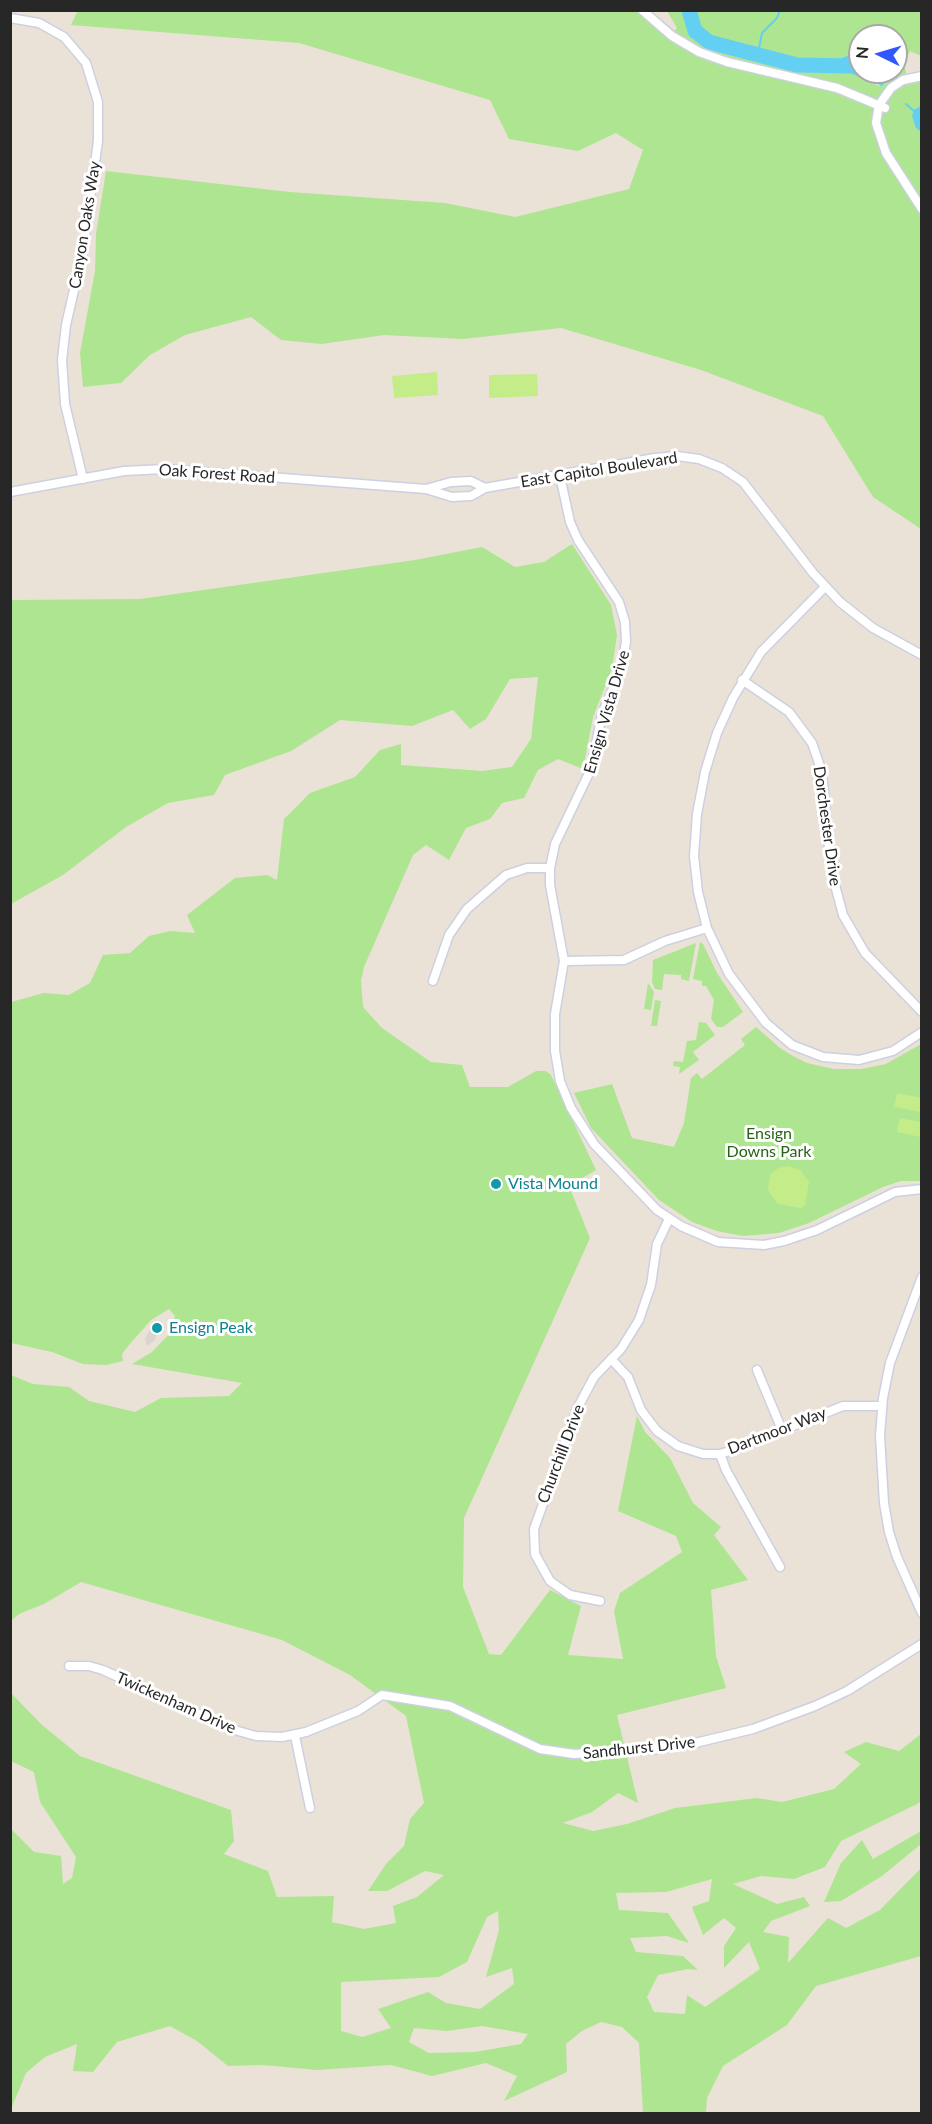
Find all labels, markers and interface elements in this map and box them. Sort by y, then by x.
north arrow [848,24,908,84]
text: N [852,46,872,60]
street label: Canyon Oaks Way [65,160,105,290]
street label: East Capitol Boulevard [519,448,679,492]
street label: Oak Forest Road [158,460,276,488]
street label: Ensign Vista Drive [580,648,634,776]
street label: Dorchester Drive [809,765,845,887]
park label: Ensign Downs Park [727,1124,811,1162]
place label: Vista Mound [508,1174,598,1194]
marker: Vista Mound [489,1177,503,1191]
place label: Ensign Peak [169,1318,253,1338]
marker: Ensign Peak [150,1321,164,1335]
street label: Churchill Drive [533,1402,589,1506]
street label: Dartmoor Way [725,1403,829,1459]
street label: Twickenham Drive [113,1668,239,1738]
street label: Sandhurst Drive [582,1733,696,1763]

